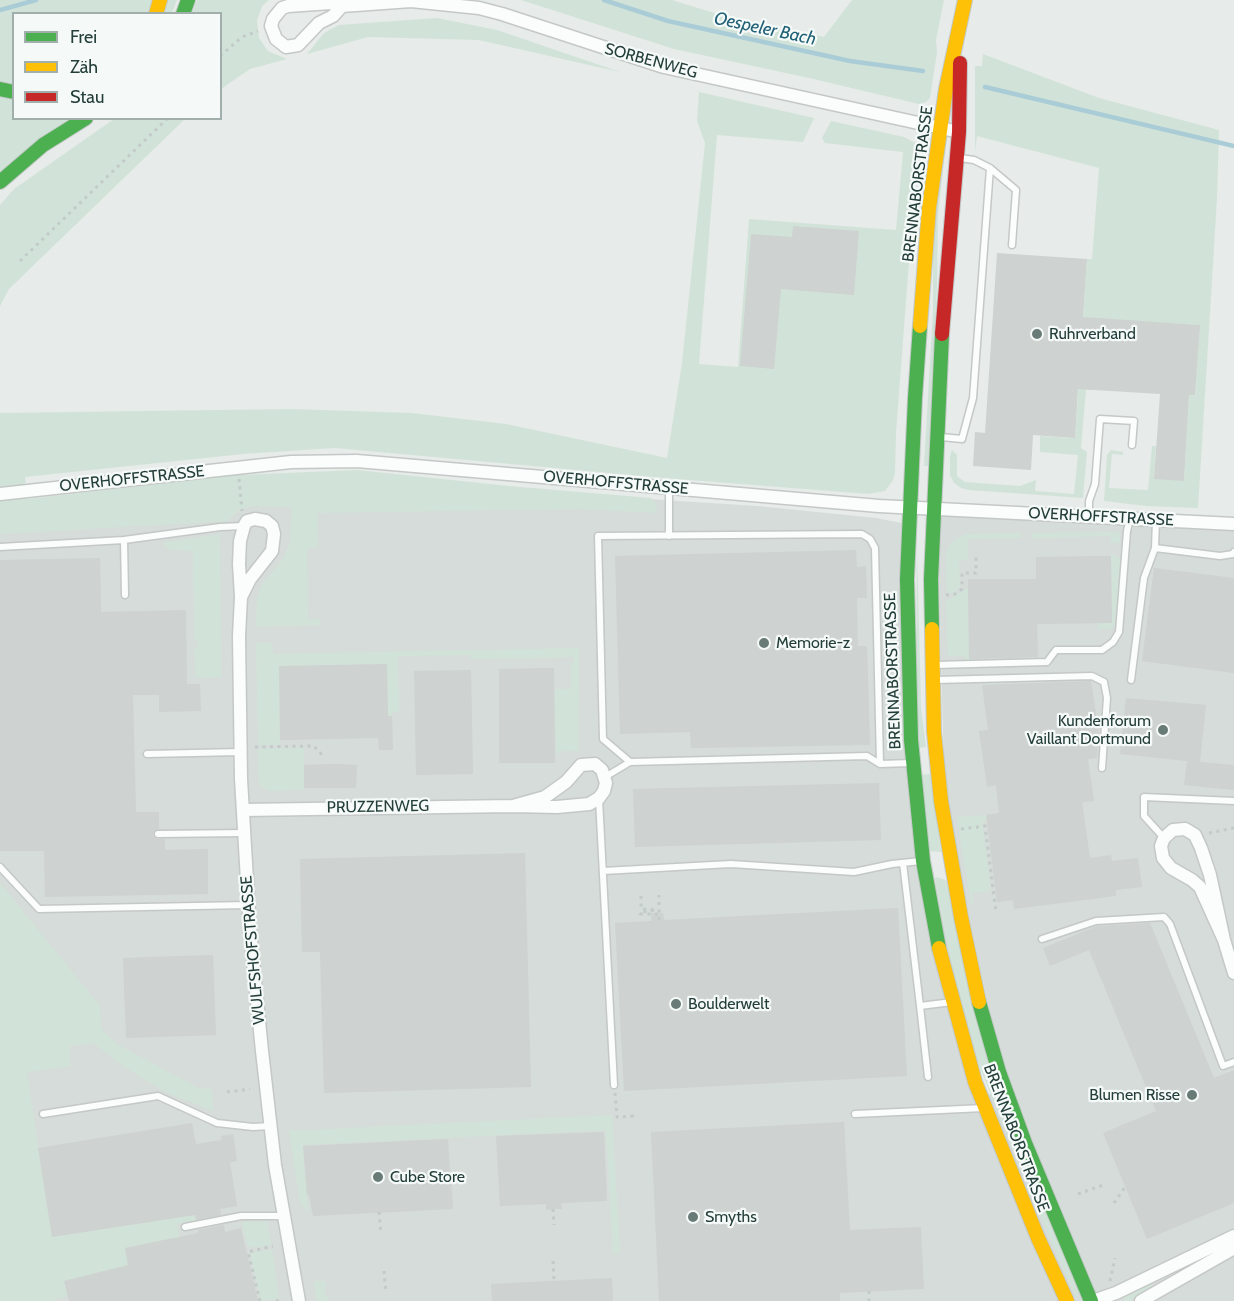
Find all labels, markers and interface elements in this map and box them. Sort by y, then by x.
water label: Oespeler Bach [712,8,818,50]
legend [12,12,222,120]
text: Frei [70,26,97,48]
street label: SORBENWEG [602,39,700,83]
text: Zäh [70,56,98,78]
text: Stau [70,86,104,108]
street label: BRENNABORSTRASSE [899,105,937,263]
place label: Ruhrverband [1049,324,1136,344]
marker: Ruhrverband [1030,327,1044,341]
street label: OVERHOFFSTRASSE [59,462,205,496]
street label: OVERHOFFSTRASSE [543,467,689,499]
street label: OVERHOFFSTRASSE [1028,504,1174,530]
street label: BRENNABORSTRASSE [881,592,905,750]
place label: Memorie-z [776,633,850,653]
marker: Memorie-z [757,636,771,650]
place label: Kundenforum Vaillant Dortmund [1027,711,1151,749]
marker: Kundenforum Vaillant Dortmund [1156,723,1170,737]
street label: PRUZZENWEG [327,797,429,817]
street label: WULFSHOFSTRASSE [237,875,269,1025]
place label: Boulderwelt [688,994,769,1014]
marker: Boulderwelt [669,997,683,1011]
street label: BRENNABORSTRASSE [979,1061,1053,1215]
place label: Blumen Risse [1089,1085,1180,1105]
marker: Blumen Risse [1185,1088,1199,1102]
place label: Cube Store [390,1167,465,1187]
marker: Cube Store [371,1170,385,1184]
place label: Smyths [705,1207,757,1227]
marker: Smyths [686,1210,700,1224]

